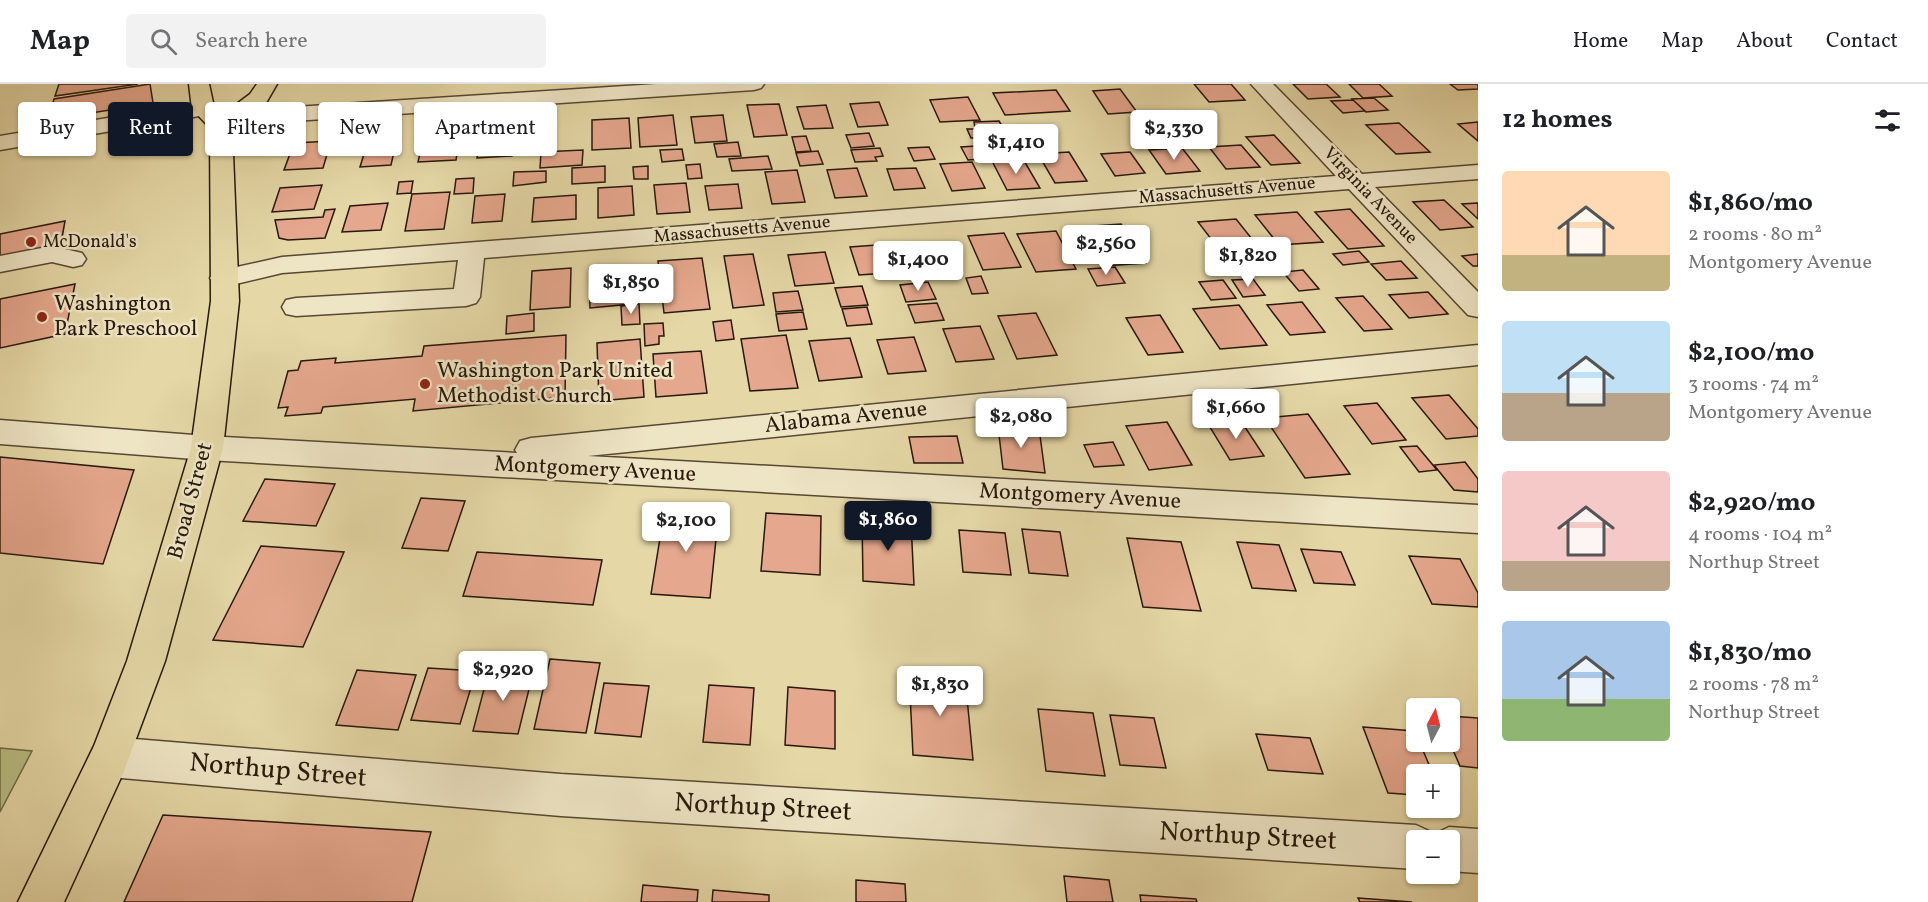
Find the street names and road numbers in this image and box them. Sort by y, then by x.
street label: Virginia Avenue [1317,142,1423,250]
street label: Massachusetts Avenue [1138,171,1316,211]
street label: Massachusetts Avenue [653,210,831,250]
street label: Alabama Avenue [763,394,929,442]
street label: Broad Street [160,439,222,563]
street label: Montgomery Avenue [493,449,697,491]
street label: Montgomery Avenue [978,476,1182,518]
street label: Northup Street [188,744,368,798]
street label: Northup Street [673,784,853,832]
street label: Northup Street [1158,813,1338,861]

